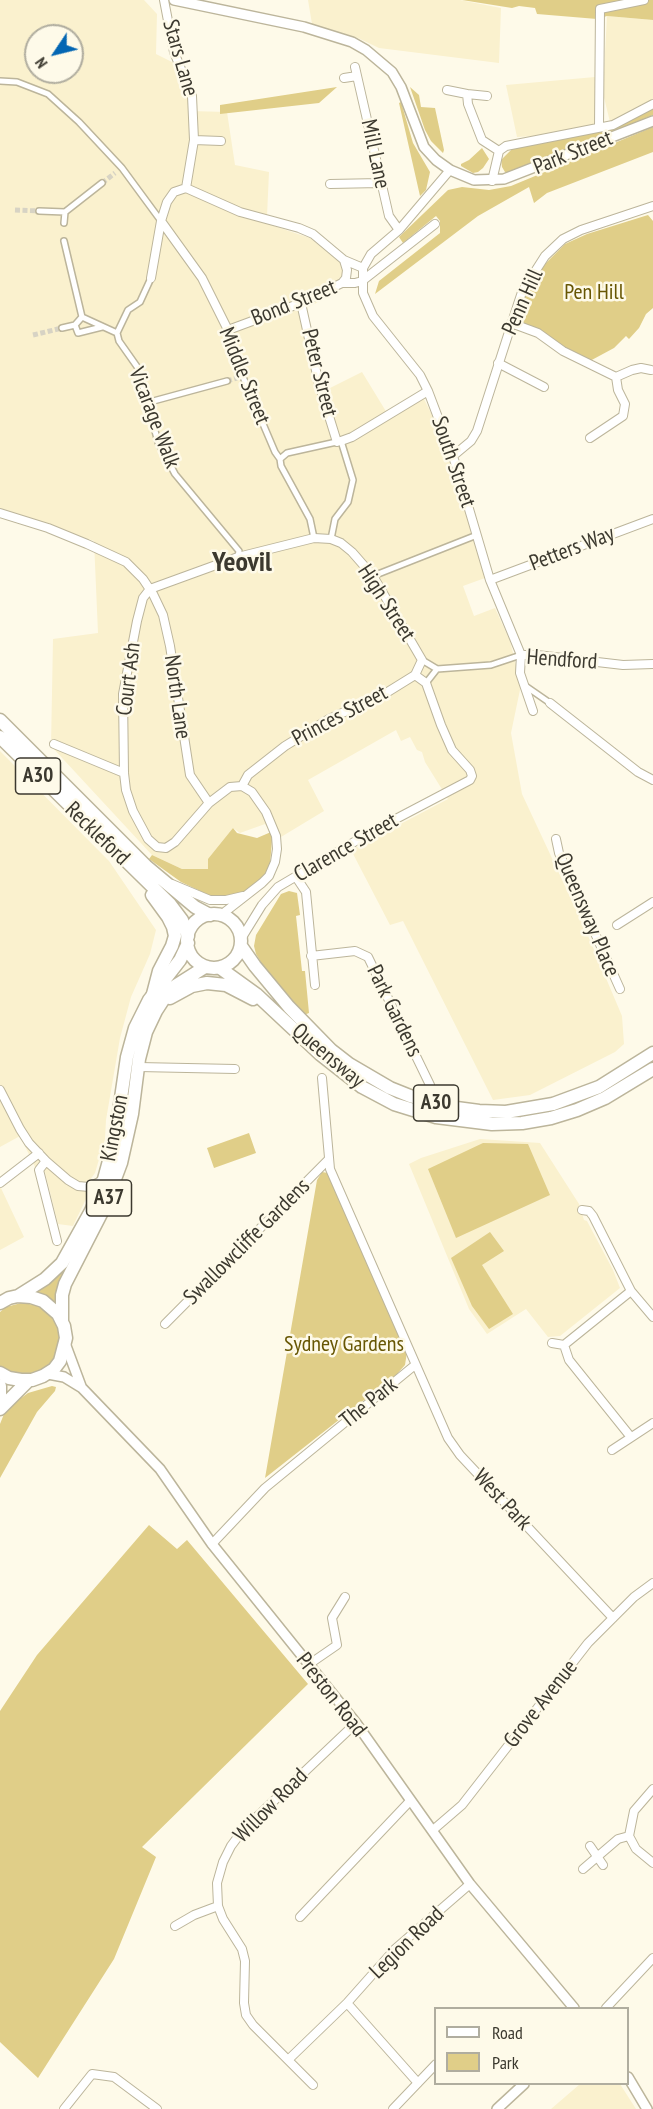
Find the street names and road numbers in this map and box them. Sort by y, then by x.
street label: Stars Lane [156,17,204,99]
street label: Mill Lane [355,117,395,191]
street label: Park Street [530,125,616,181]
street label: Penn Hill [497,265,549,339]
street label: Bond Street [248,274,340,332]
street label: Middle Street [213,324,275,428]
street label: Peter Street [295,326,343,420]
street label: Vicarage Walk [123,364,185,472]
street label: South Street [425,413,481,511]
street label: Petters Way [526,521,618,577]
street label: High Street [352,560,420,646]
street label: Court Ash [111,641,147,717]
street label: Hendford [526,644,598,676]
street label: North Lane [158,653,196,741]
street label: Princes Street [288,680,392,752]
road number: A30 [15,758,60,794]
street label: Reckleford [59,797,135,871]
street label: Clarence Street [289,808,403,888]
street label: Queensway Place [549,849,625,981]
street label: Park Gardens [360,961,428,1061]
street label: Queensway [286,1018,370,1094]
road number: A30 [414,1085,458,1121]
street label: Kingston [96,1092,134,1164]
street label: Swallowcliffe Gardens [178,1173,316,1311]
road number: A37 [86,1180,132,1216]
street label: The Park [335,1372,403,1434]
street label: West Park [467,1464,537,1536]
street label: Preston Road [290,1648,372,1742]
street label: Grove Avenue [499,1655,583,1753]
street label: Willow Road [228,1763,314,1849]
street label: Legion Road [364,1901,450,1985]

